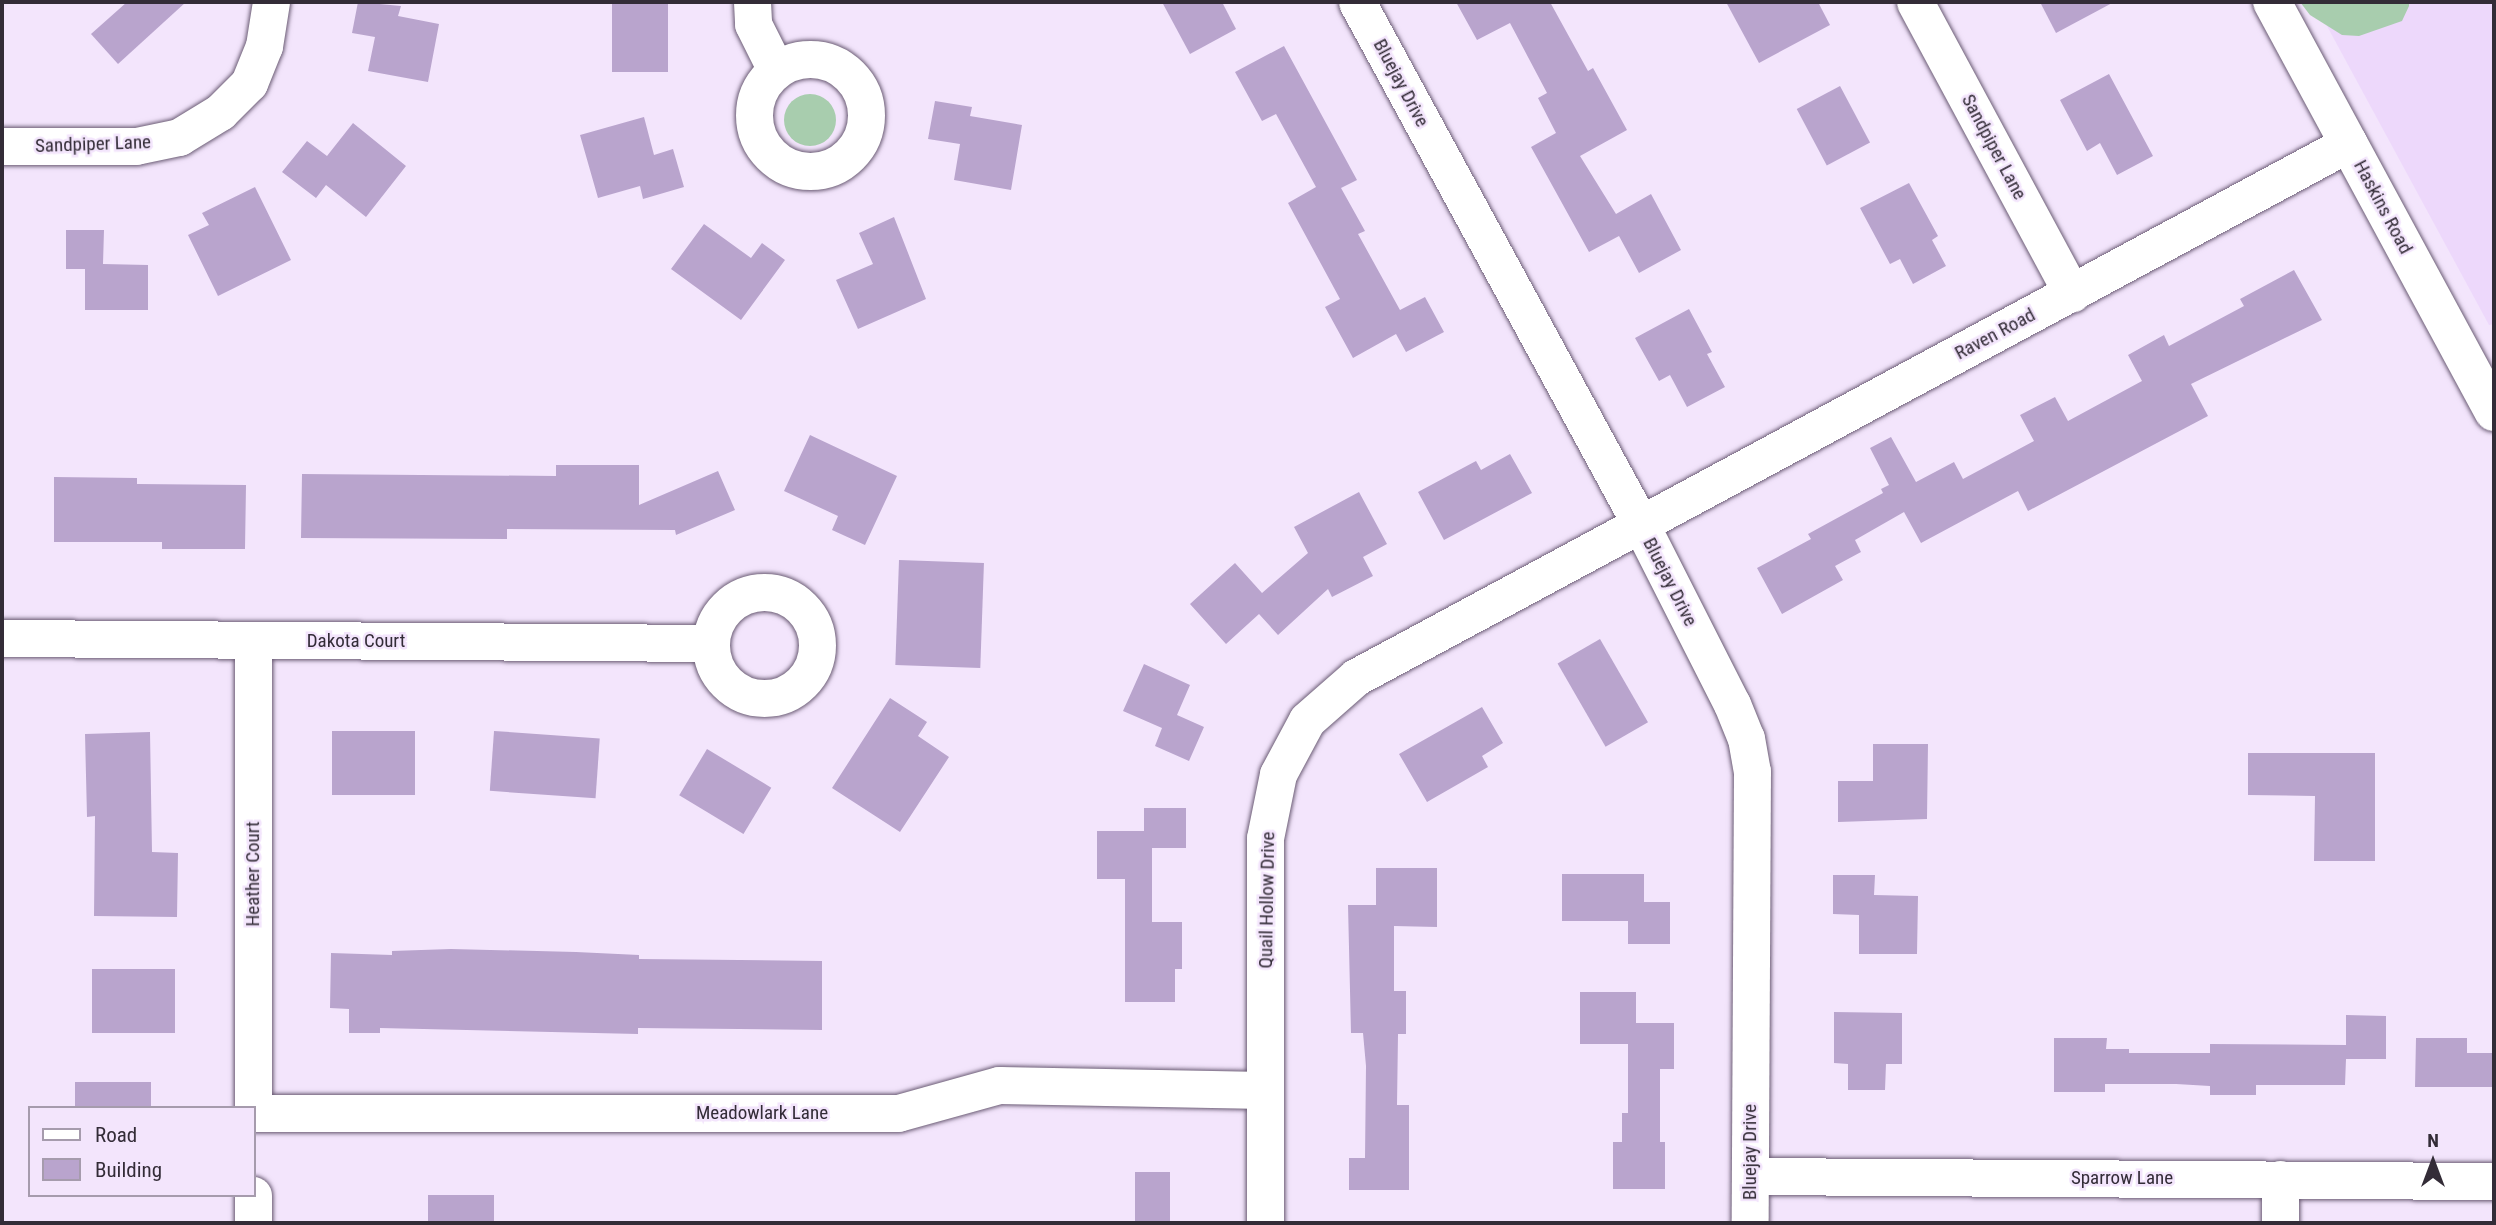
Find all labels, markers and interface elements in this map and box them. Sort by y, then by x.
street label: Bluejay Drive [1368,35,1434,131]
street label: Sandpiper Lane [1957,90,2031,204]
street label: Sandpiper Lane [35,131,151,157]
street label: Haskins Road [2349,156,2417,258]
street label: Raven Road [1951,303,2039,365]
street label: Bluejay Drive [1638,534,1702,630]
street label: Dakota Court [307,630,405,652]
street label: Heather Court [242,821,264,927]
street label: Quail Hollow Drive [1254,831,1280,969]
street label: Meadowlark Lane [696,1102,828,1124]
street label: Bluejay Drive [1739,1104,1761,1200]
legend [28,1106,256,1197]
text: Road [95,1123,137,1147]
north arrow [2398,1127,2468,1197]
text: N [2427,1129,2439,1152]
text: Building [95,1158,162,1182]
street label: Sparrow Lane [2071,1167,2173,1189]

